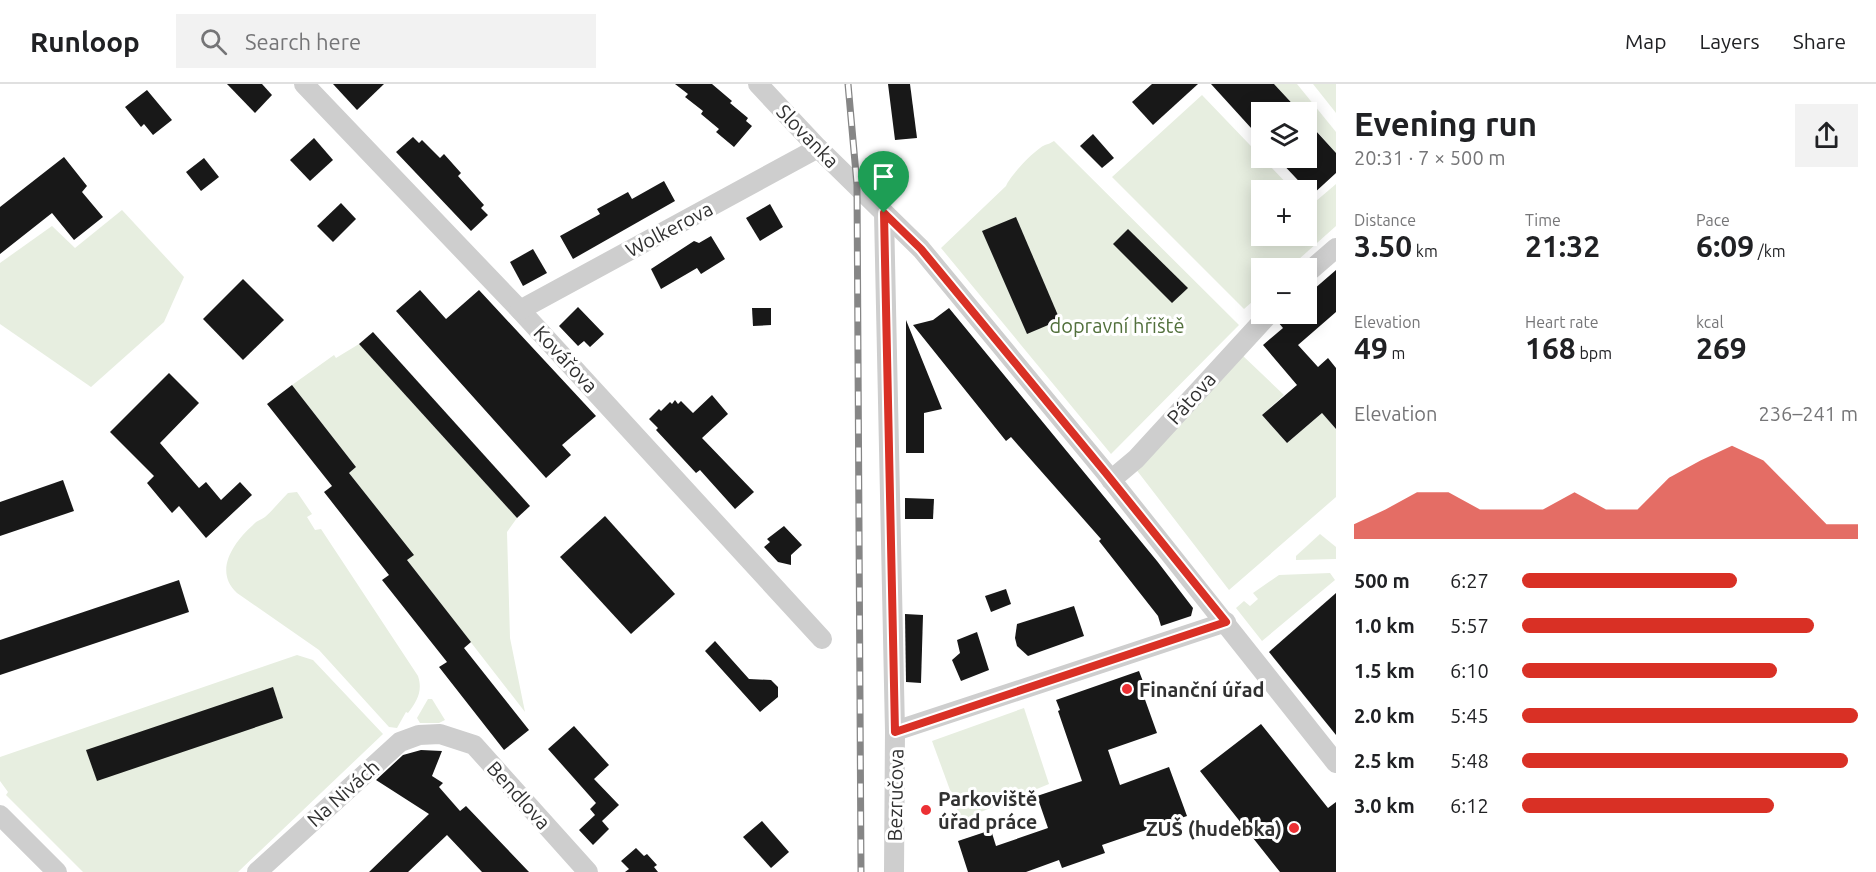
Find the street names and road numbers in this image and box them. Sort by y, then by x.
street label: Slovanka [772,100,844,172]
street label: Wolkerova [622,197,716,261]
street label: Kovářova [529,321,603,397]
street label: Pátova [1162,367,1220,429]
street label: Bezručova [883,748,907,842]
street label: Na Nivách [302,755,384,831]
street label: Bendlova [482,756,556,834]

